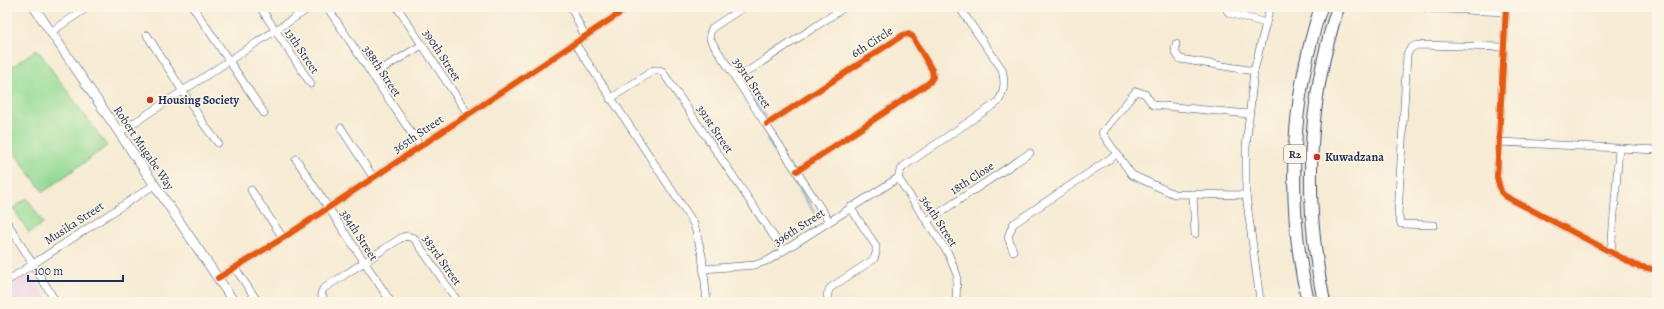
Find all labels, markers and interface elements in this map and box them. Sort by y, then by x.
street label: 6th Circle [848,23,896,61]
street label: 13th Street [281,25,323,77]
street label: 390th Street [419,26,465,84]
street label: 388th Street [359,42,405,100]
street label: 393rd Street [729,54,775,112]
place label: Housing Society [158,92,239,108]
marker: Housing Society [145,95,155,105]
street label: 391st Street [693,102,737,156]
street label: Robert Mugabe Way [110,103,178,194]
street label: 365th Street [390,111,447,157]
road number: R2 [1284,145,1306,163]
place label: Kuwadzana [1325,149,1384,165]
marker: Kuwadzana [1312,152,1322,162]
street label: 18th Close [947,158,997,198]
street label: 364th Street [916,192,962,250]
street label: Musika Street [41,198,107,248]
street label: 396th Street [770,204,828,250]
street label: 384th Street [336,206,382,264]
street label: 383rd Street [419,231,465,289]
scale bar [28,257,123,283]
text: 100 m [34,263,63,279]

